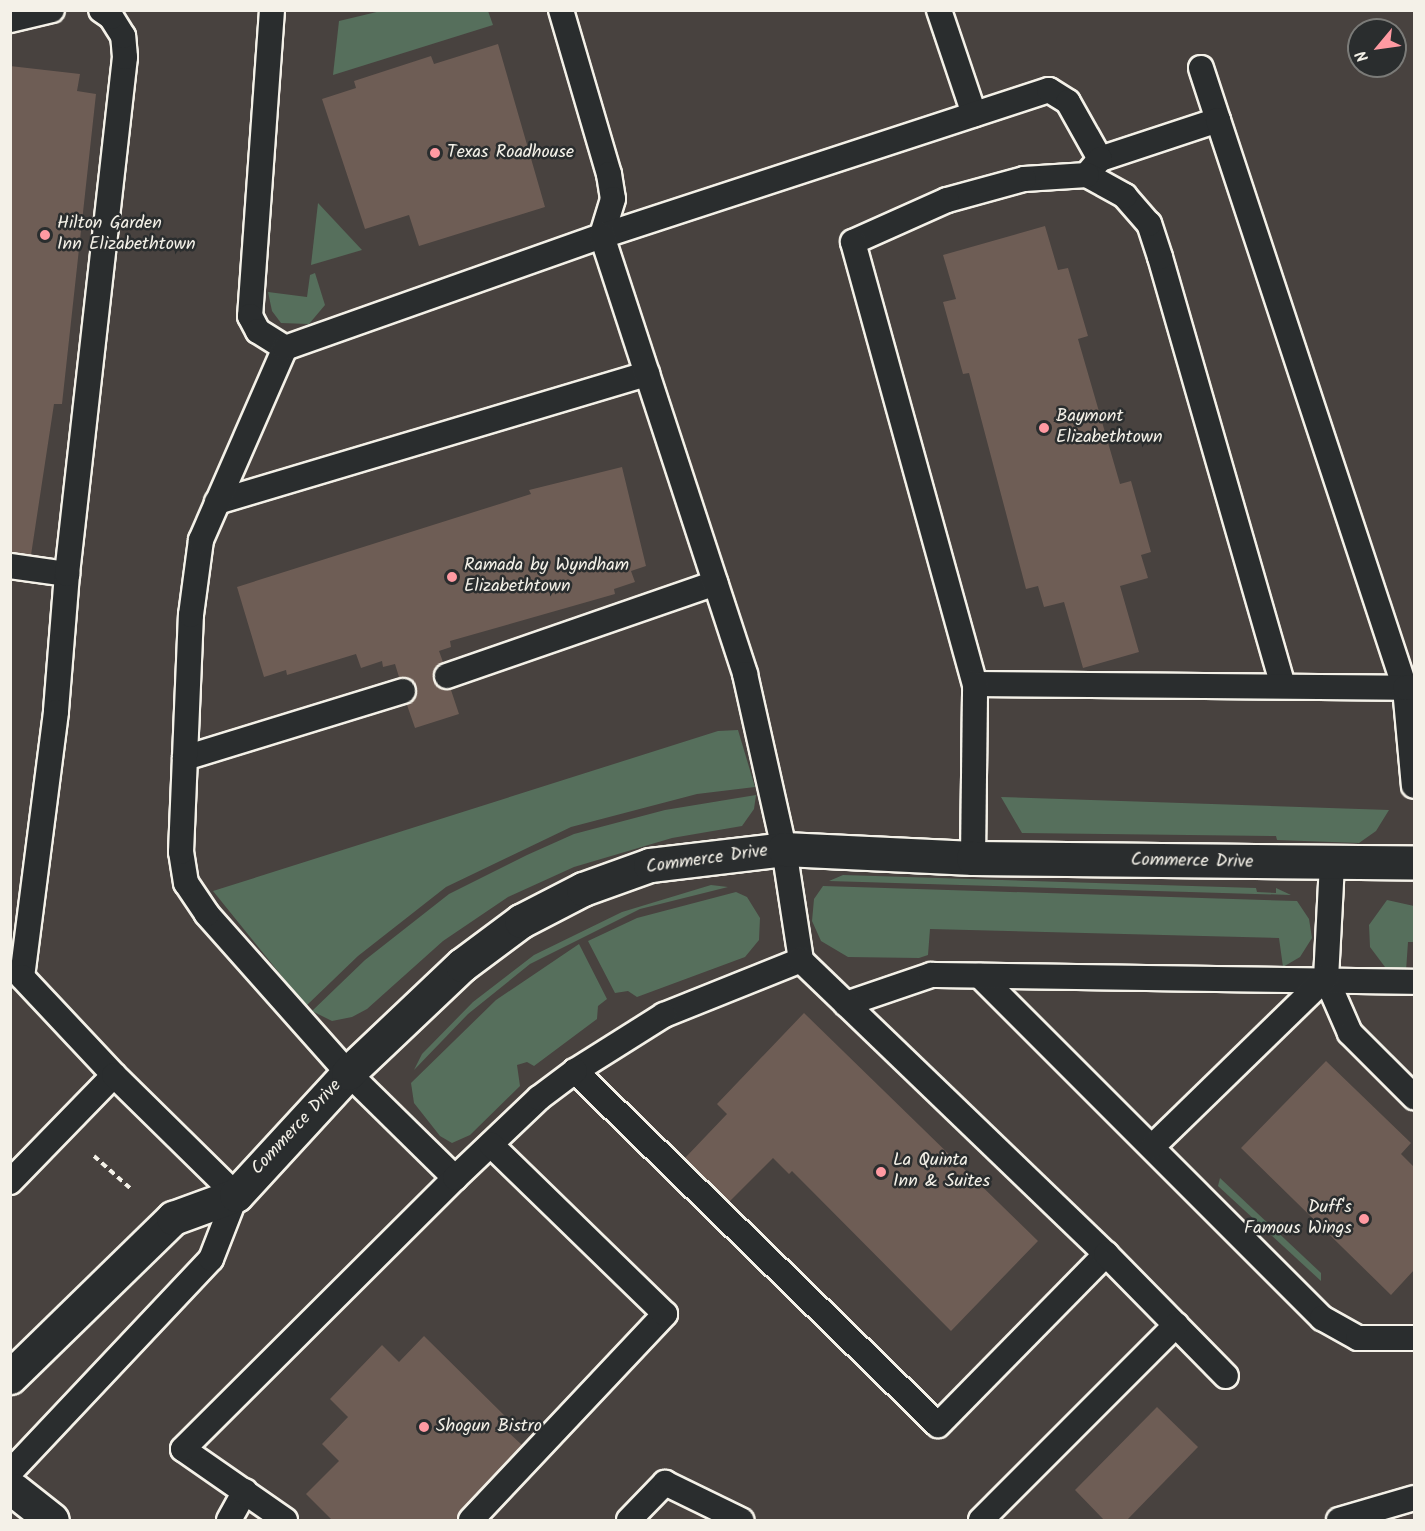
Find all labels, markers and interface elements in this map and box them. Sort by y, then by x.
north arrow [1347,18,1407,78]
text: N [1349,46,1376,66]
place label: Texas Roadhouse [447,142,574,164]
marker: Texas Roadhouse [428,146,442,160]
place label: Hilton Garden Inn Elizabethtown [57,214,196,256]
marker: Hilton Garden Inn Elizabethtown [38,228,52,242]
place label: Baymont Elizabethtown [1056,407,1163,450]
marker: Baymont Elizabethtown [1037,421,1051,435]
place label: Ramada by Wyndham Elizabethtown [464,556,629,598]
marker: Ramada by Wyndham Elizabethtown [445,570,459,584]
street label: Commerce Drive [645,841,769,879]
street label: Commerce Drive [1131,850,1253,874]
street label: Commerce Drive [247,1076,347,1180]
place label: La Quinta Inn & Suites [893,1151,990,1194]
marker: La Quinta Inn & Suites [874,1165,888,1179]
place label: Duff's Famous Wings [1244,1198,1352,1240]
marker: Duff's Famous Wings [1357,1212,1371,1226]
place label: Shogun Bistro [436,1416,542,1438]
marker: Shogun Bistro [417,1420,431,1434]

